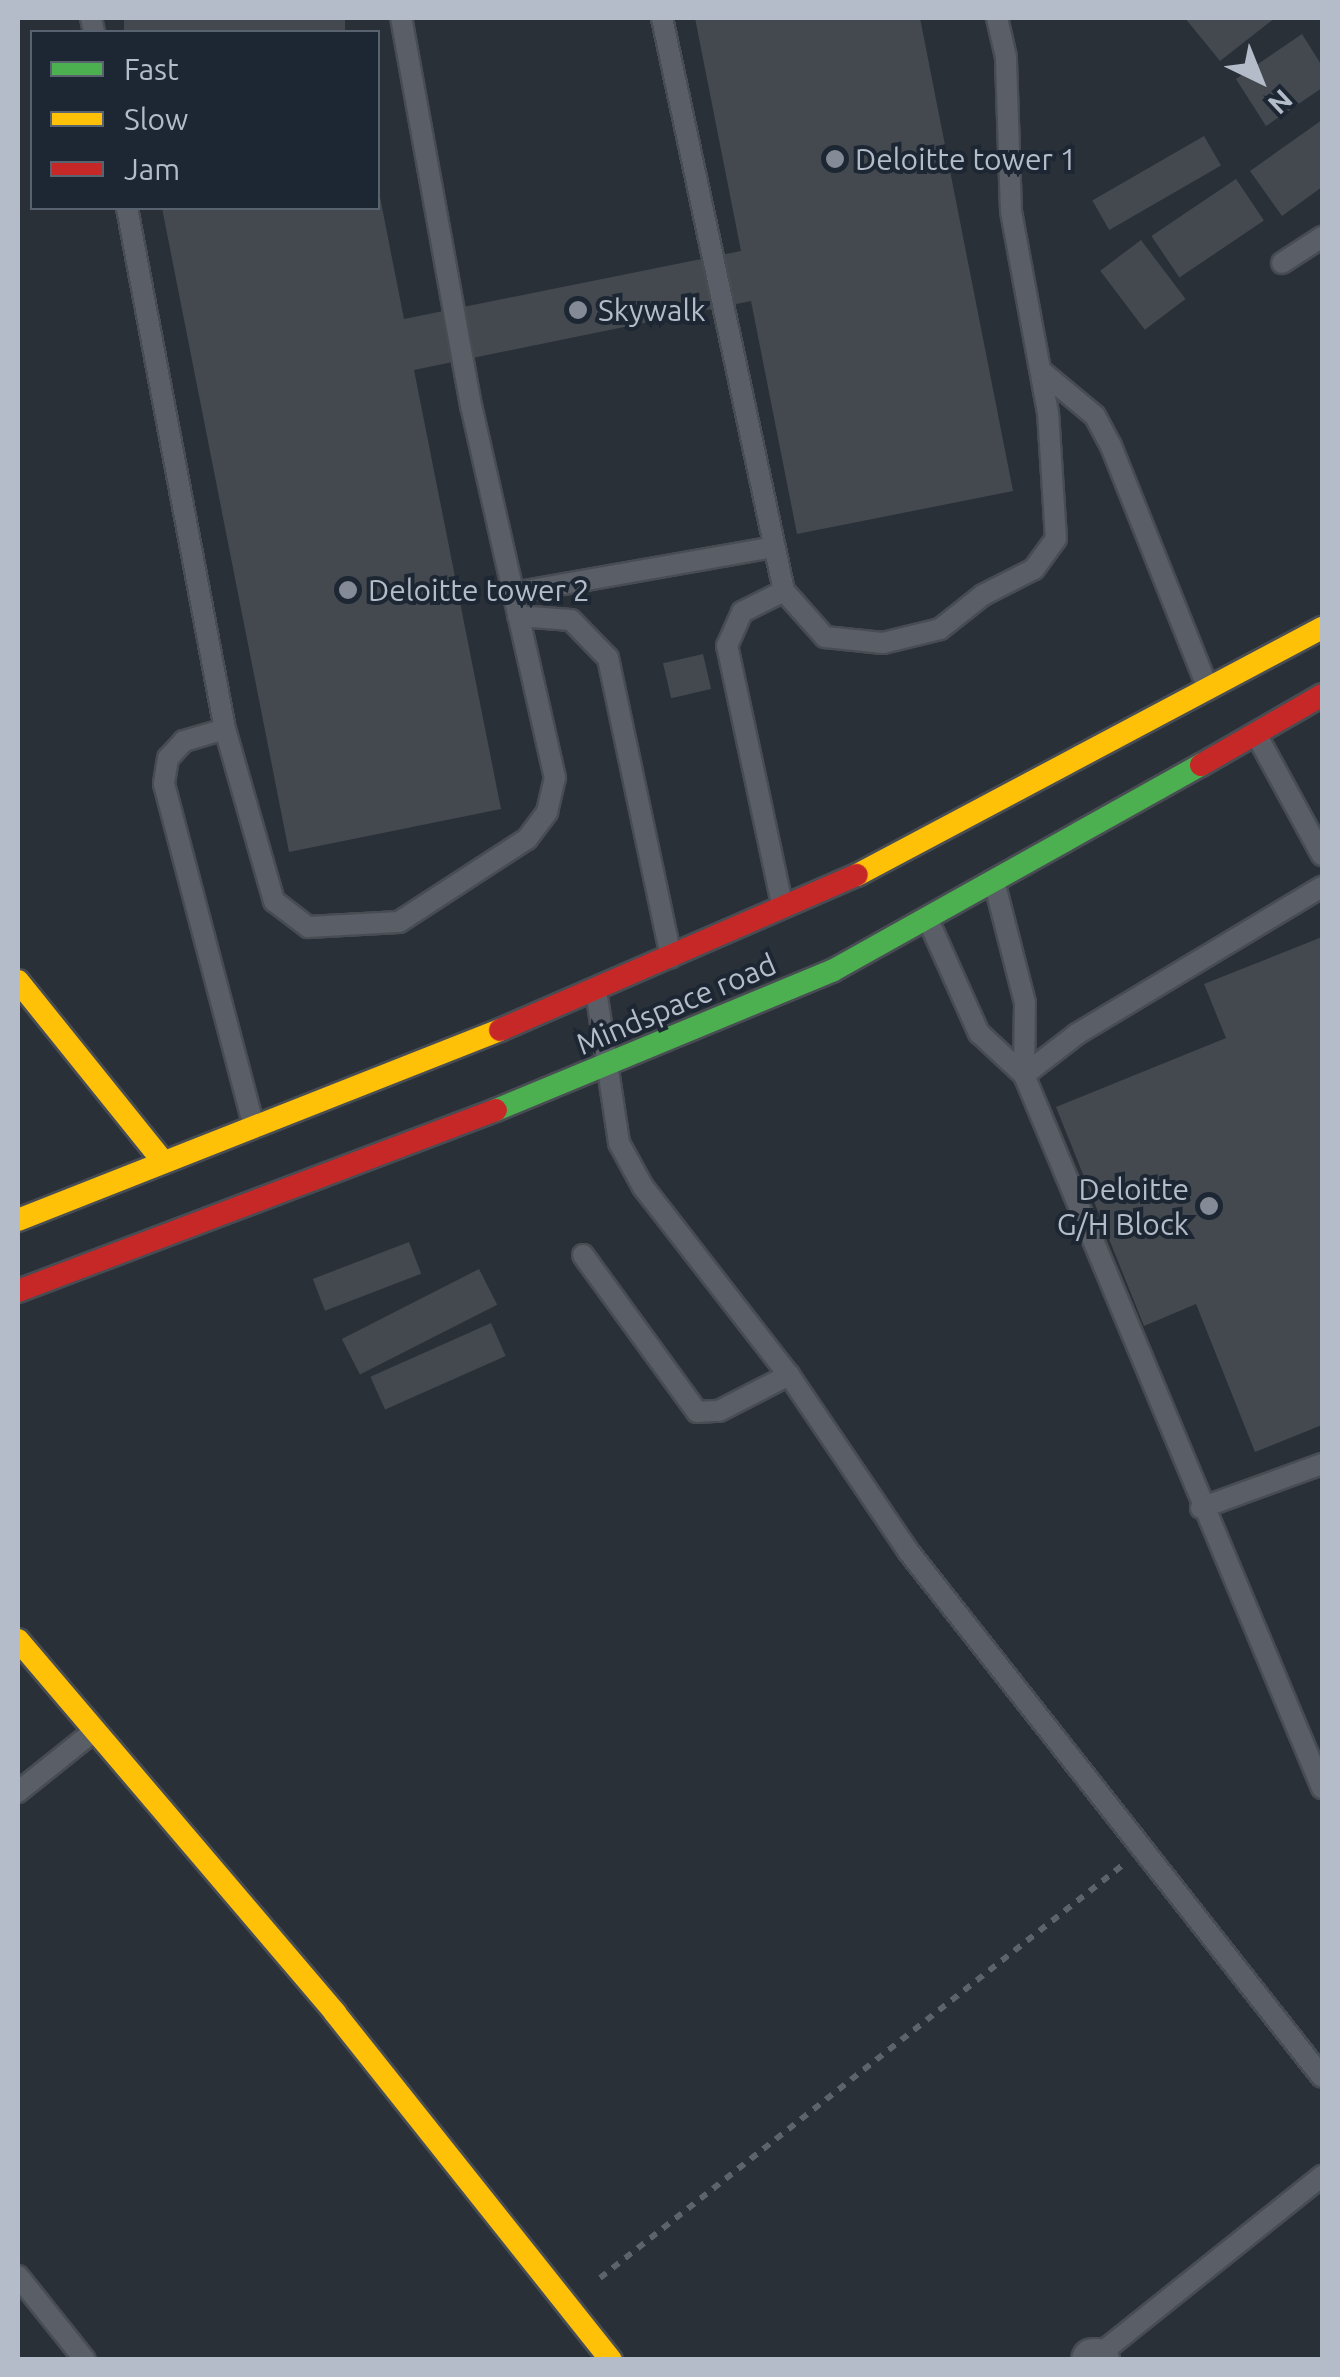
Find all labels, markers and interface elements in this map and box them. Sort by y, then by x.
legend [30,30,380,210]
north arrow [1210,30,1310,130]
text: Fast [124,52,179,86]
text: N [1263,84,1299,121]
text: Slow [124,102,188,136]
place label: Deloitte tower 1 [855,141,1077,177]
marker: Deloitte tower 1 [824,148,846,170]
text: Jam [124,152,180,186]
place label: Skywalk [598,292,706,328]
marker: Skywalk [567,299,589,321]
place label: Deloitte tower 2 [368,572,590,608]
marker: Deloitte tower 2 [337,579,359,601]
street label: Mindspace road [571,946,781,1062]
place label: Deloitte G/H Block [1057,1171,1189,1242]
marker: Deloitte G/H Block [1198,1195,1220,1217]

